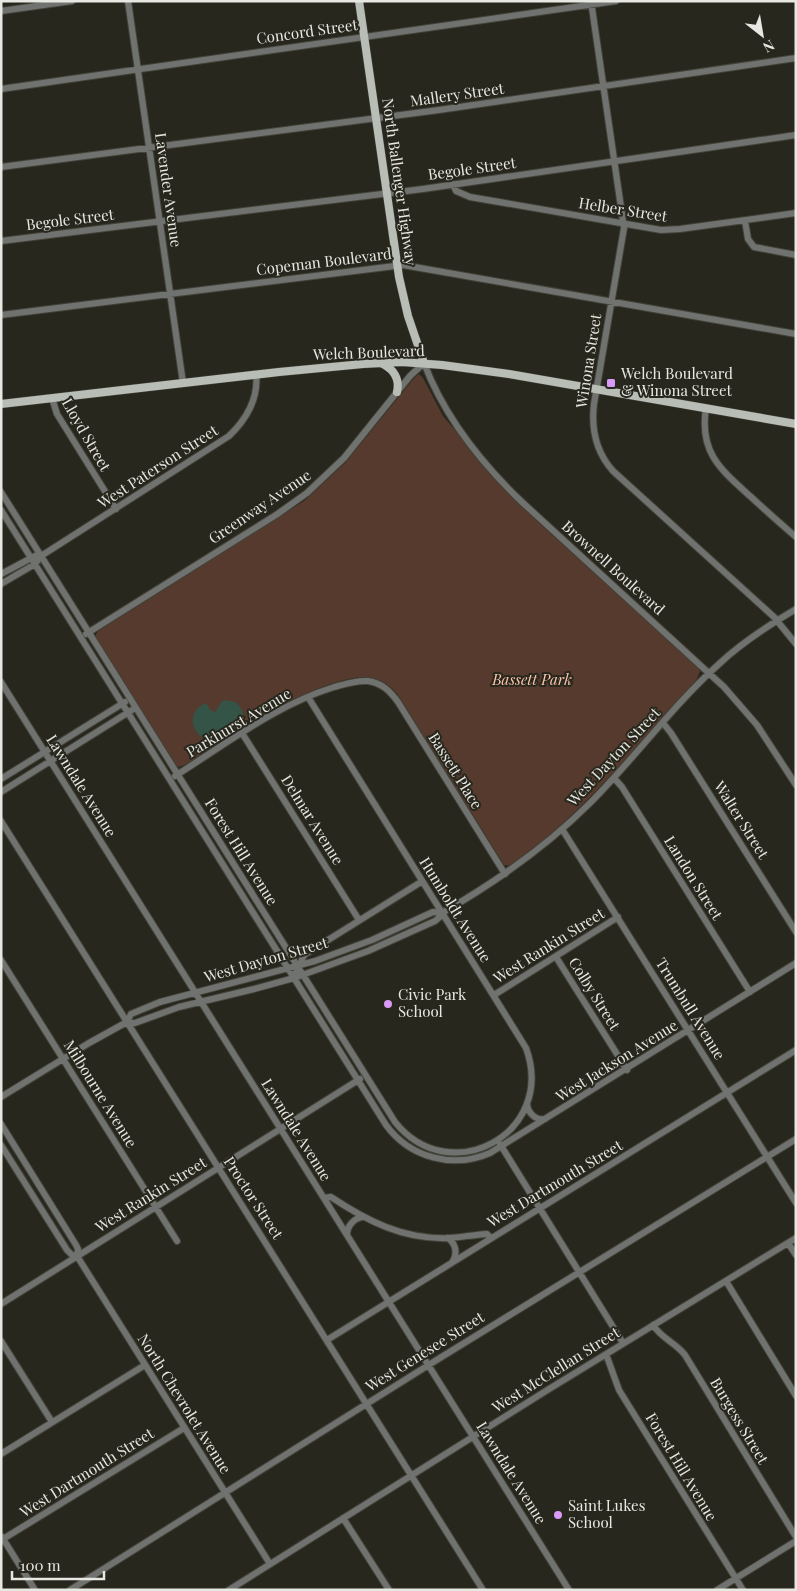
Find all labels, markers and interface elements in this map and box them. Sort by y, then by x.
north arrow [737,10,787,60]
street label: Concord Street [255,14,359,48]
text: N [760,36,778,57]
street label: Mallery Street [409,77,506,110]
street label: North Ballenger Highway [378,97,422,267]
street label: Lavender Avenue [151,131,187,248]
street label: Begole Street [427,152,518,184]
street label: Helber Street [577,192,670,226]
street label: Begole Street [25,204,116,234]
street label: Copeman Boulevard [255,243,393,279]
street label: Winona Street [571,312,605,410]
street label: Welch Boulevard [312,340,425,364]
place label: Welch Boulevard & Winona Street [620,363,733,400]
marker: Welch Boulevard & Winona Street [605,377,617,389]
street label: Lloyd Street [58,394,116,475]
street label: West Paterson Street [93,419,222,513]
street label: Greenway Avenue [204,464,315,548]
street label: Brownell Boulevard [558,516,670,619]
park label: Bassett Park [491,669,572,689]
street label: Parkhurst Avenue [182,683,295,761]
street label: West Dayton Street [562,702,665,811]
street label: Bassett Place [424,728,487,812]
street label: Lawndale Avenue [42,730,121,841]
street label: Delmar Avenue [277,771,349,868]
street label: Walter Street [710,776,774,863]
street label: Forest Hill Avenue [201,794,283,909]
street label: Landon Street [660,832,728,924]
street label: Humboldt Avenue [415,853,496,966]
street label: West Rankin Street [488,903,608,988]
street label: West Dayton Street [201,932,331,987]
street label: Colby Street [565,953,625,1034]
street label: Trumbull Avenue [651,954,730,1063]
place label: Civic Park School [398,984,467,1021]
marker: Civic Park School [382,998,394,1010]
street label: West Jackson Avenue [551,1015,681,1106]
street label: Milbourne Avenue [60,1036,142,1151]
street label: Lawndale Avenue [257,1074,336,1185]
street label: West Dartmouth Street [482,1134,626,1232]
street label: West Rankin Street [90,1152,210,1237]
street label: Proctor Street [220,1152,288,1243]
street label: West Genesee Street [361,1306,488,1396]
street label: West McClellan Street [487,1321,624,1417]
street label: North Chevrolet Avenue [134,1330,236,1477]
street label: Burgess Street [706,1374,774,1468]
street label: Forest Hill Avenue [642,1409,722,1524]
street label: Lawndale Avenue [472,1417,551,1528]
street label: West Dartmouth Street [15,1422,158,1522]
place label: Saint Lukes School [568,1495,645,1532]
marker: Saint Lukes School [552,1509,564,1521]
scale bar [12,1548,105,1580]
text: 100 m [20,1555,61,1575]

